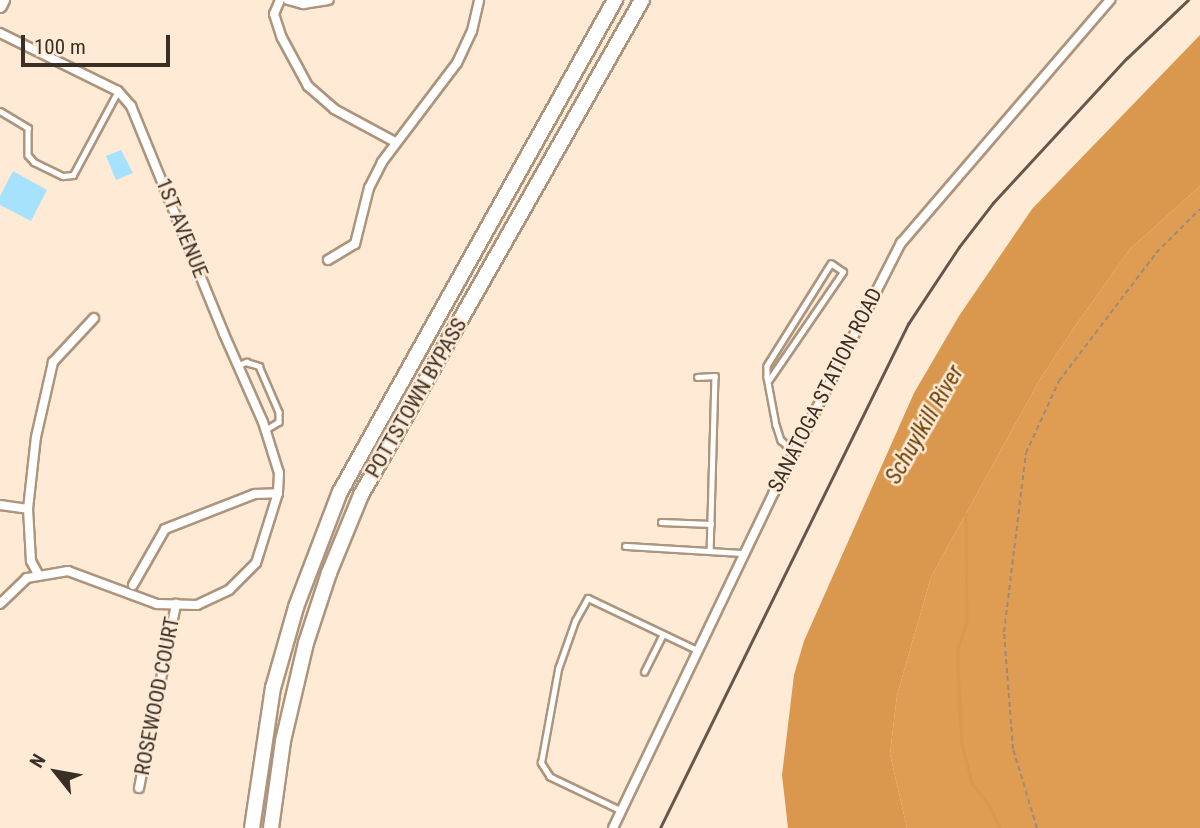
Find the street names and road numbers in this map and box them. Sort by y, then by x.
street label: 1ST AVENUE [151,174,213,282]
street label: SANATOGA STATION ROAD [763,284,887,496]
street label: POTTSTOWN BYPASS [360,314,472,482]
street label: ROSEWOOD COURT [129,615,185,777]

